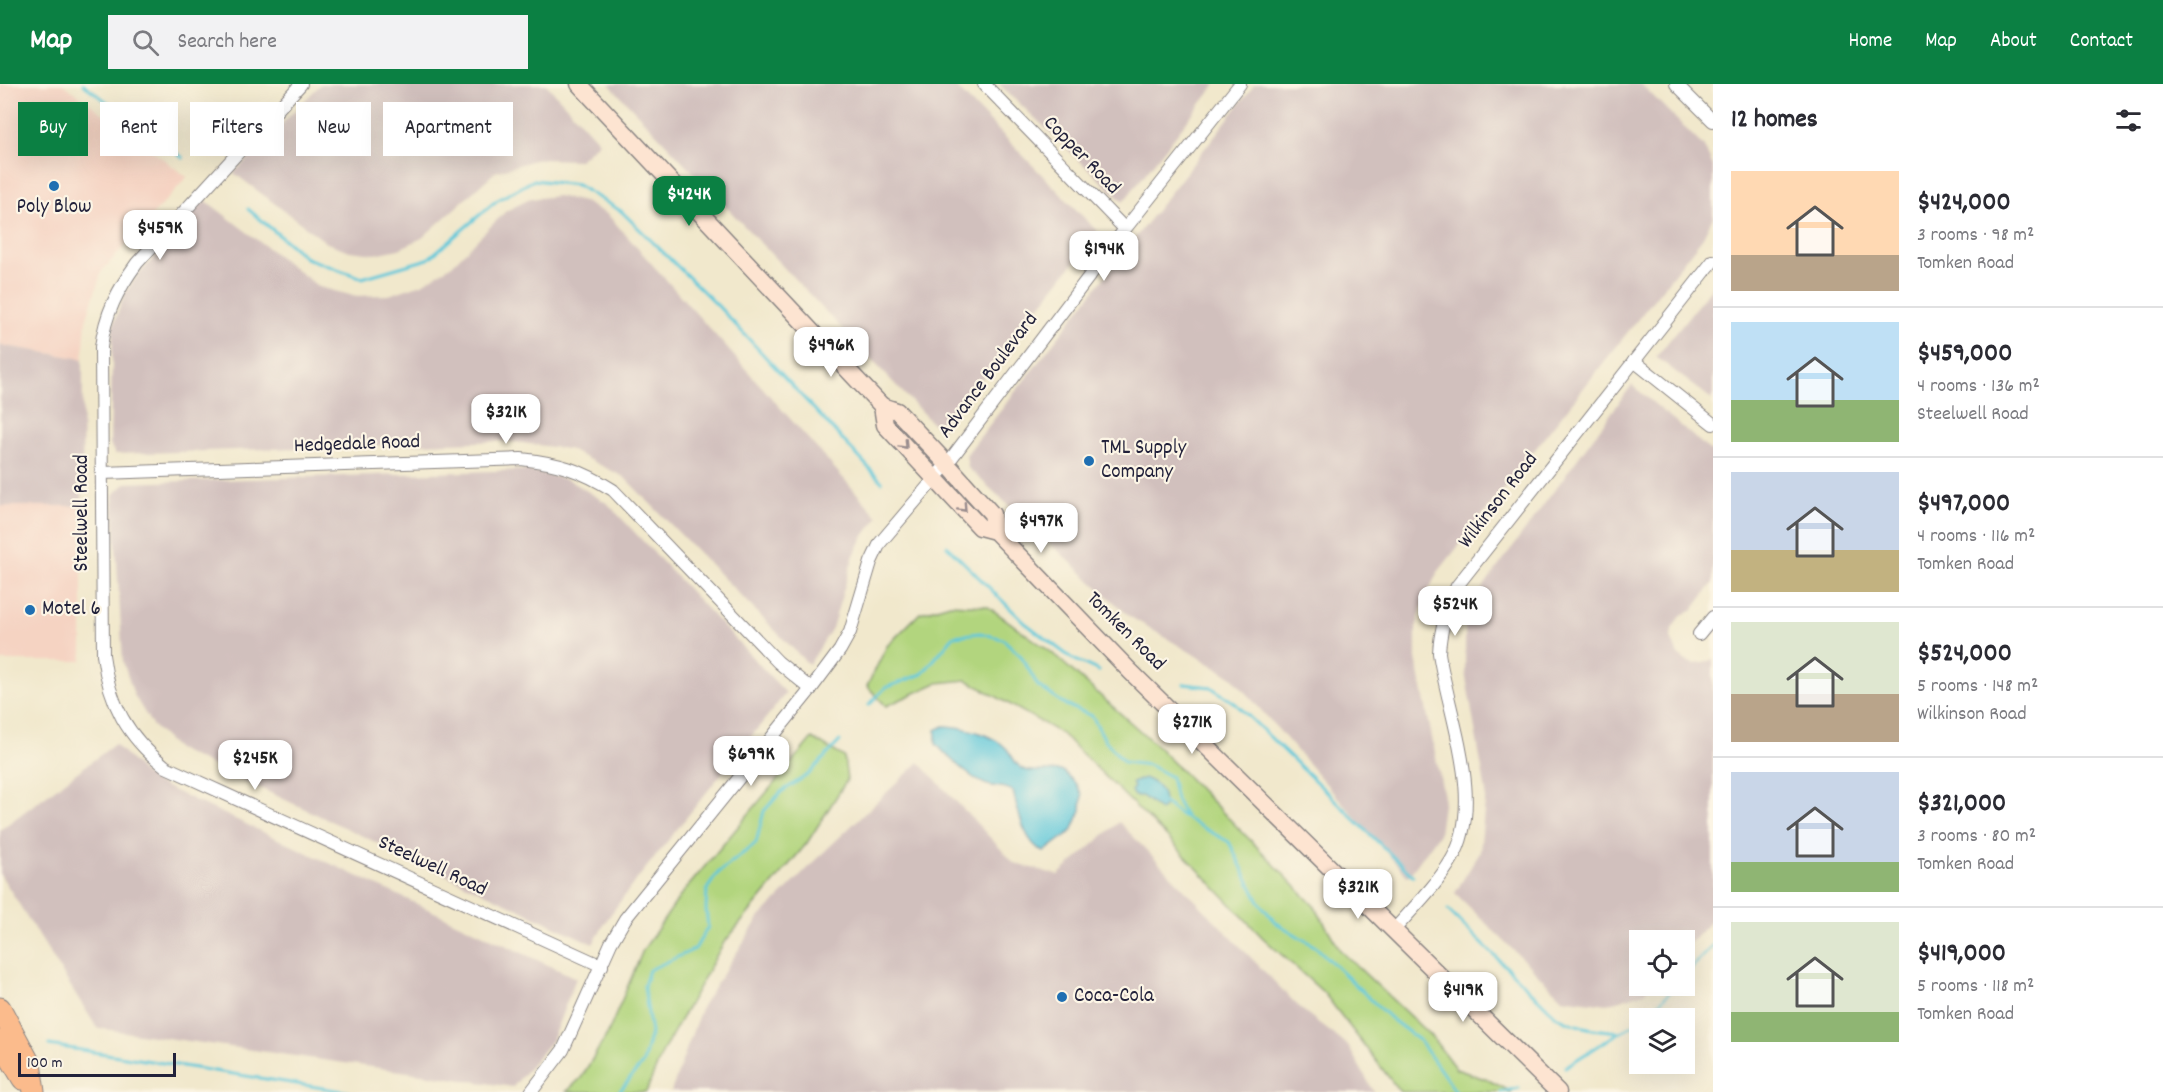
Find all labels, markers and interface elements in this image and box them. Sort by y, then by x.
search box [108,15,528,69]
text: Map [30,22,72,62]
icon: search [129,26,162,59]
text: Search here [177,27,277,58]
text: Home [1848,27,1892,57]
text: Map [1925,27,1957,57]
text: About [1990,27,2037,57]
text: Contact [2070,27,2133,57]
chip: Buy [18,102,88,156]
chip: Rent [100,102,178,156]
chip: Filters [190,102,284,156]
chip: New [296,102,371,156]
chip: Apartment [383,102,513,156]
text: 12 homes [1731,102,1818,139]
icon: filters [2112,104,2145,137]
street label: Copper Road [1035,110,1127,202]
pin: $424K [647,176,731,227]
marker: Poly Blow [47,179,61,193]
text: $424K [667,181,711,209]
text: $424,000 [1917,185,2011,222]
place label: Poly Blow [16,193,92,223]
icon: home [1779,195,1851,267]
pin: $459K [118,210,202,261]
text: $459K [137,215,183,243]
text: 3 rooms · 98 m² [1917,222,2034,250]
pin: $194K [1062,231,1146,282]
text: $194K [1083,236,1125,264]
text: Tomken Road [1917,250,2014,278]
street label: Advance Boulevard [932,307,1046,445]
pin: $496K [789,327,873,378]
text: $496K [808,332,854,360]
text: $459,000 [1917,336,2012,373]
icon: home [1779,346,1851,418]
text: 4 rooms · 136 m² [1917,373,2040,401]
pin: $321K [464,394,548,445]
text: $321K [485,399,527,427]
text: Steelwell Road [1917,401,2029,429]
street label: Hedgedale Road [293,428,421,462]
place label: TML Supply Company [1101,434,1187,488]
one-way arrow [897,438,908,449]
street label: Wilkinson Road [1452,446,1546,556]
street label: Steelwell Road [68,454,98,572]
marker: TML Supply Company [1082,454,1096,468]
text: $497,000 [1917,486,2010,523]
icon: home [1779,496,1851,568]
one-way arrow [956,502,967,512]
pin: $497K [999,503,1083,554]
text: $497K [1019,508,1063,536]
text: 4 rooms · 116 m² [1917,523,2035,551]
text: Tomken Road [1917,551,2014,579]
street label: Tomken Road [1078,585,1172,679]
pin: $524K [1413,586,1497,637]
text: $524K [1432,591,1478,619]
place label: Motel 6 [42,595,101,625]
marker: Motel 6 [23,603,37,617]
text: $524,000 [1917,636,2012,673]
icon: home [1779,646,1851,718]
text: 5 rooms · 148 m² [1917,673,2038,701]
text: Wilkinson Road [1917,701,2027,729]
pin: $271K [1150,704,1234,755]
text: $271K [1172,709,1212,737]
pin: $699K [709,736,793,787]
pin: $245K [213,740,297,791]
text: $699K [727,741,775,769]
text: $245K [232,745,278,773]
text: $321,000 [1917,786,2006,823]
icon: home [1779,796,1851,868]
text: 3 rooms · 80 m² [1917,823,2036,851]
street label: Steelwell Road [372,829,492,905]
text: Tomken Road [1917,851,2014,879]
pin: $321K [1316,869,1400,920]
text: $321K [1337,874,1379,902]
map controls [1629,930,1695,1074]
button: locate [1629,930,1695,996]
text: $419,000 [1917,936,2006,973]
icon: home [1779,946,1851,1018]
pin: $419K [1421,972,1505,1023]
text: 5 rooms · 118 m² [1917,973,2034,1001]
text: $419K [1442,977,1484,1005]
place label: Coca-Cola [1074,982,1155,1012]
marker: Coca-Cola [1055,990,1069,1004]
text: Tomken Road [1917,1001,2014,1029]
button: layers [1629,1008,1695,1074]
scale bar [18,1050,176,1078]
text: 100 m [27,1052,63,1075]

